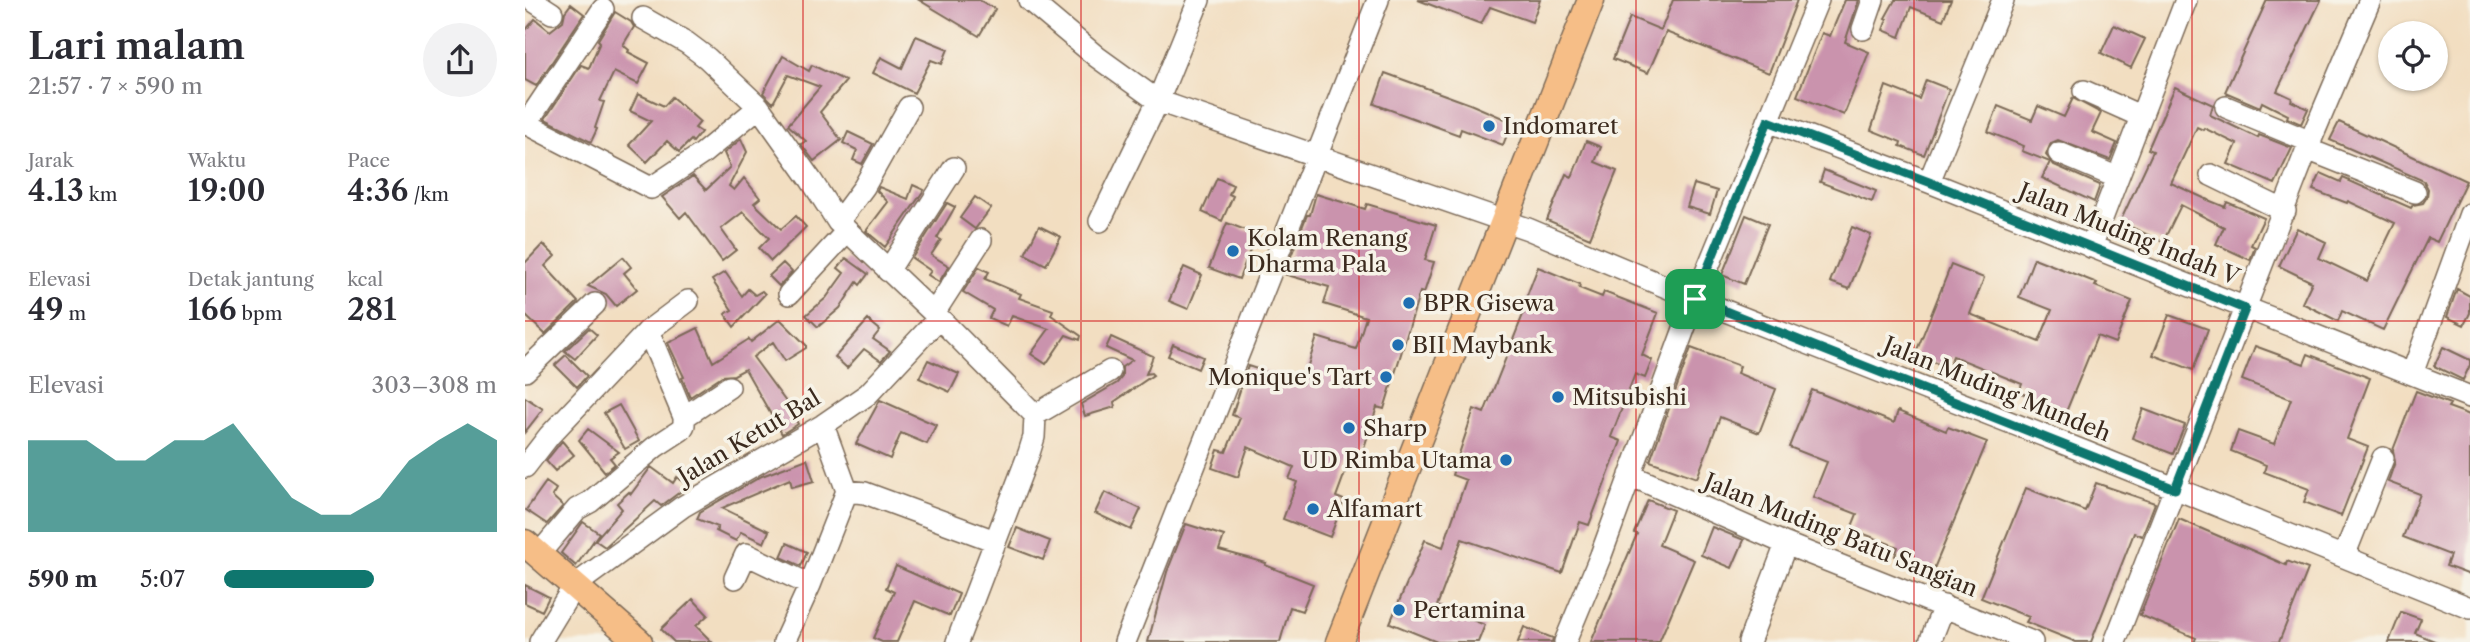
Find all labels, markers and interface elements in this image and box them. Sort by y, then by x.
map controls [2378,21,2448,91]
button: locate [2378,21,2448,91]
text: Lari malam [28,22,245,69]
button: share [423,23,497,97]
text: 21:57 · 7 × 590 m [28,72,203,100]
place label: Indomaret [1503,112,1618,140]
marker: Indomaret [1481,118,1497,134]
text: Jarak [28,149,73,172]
text: Waktu [188,149,246,172]
text: Pace [347,149,390,172]
text: 4.13 [28,172,84,209]
text: 19:00 [188,172,266,209]
text: 4:36 [347,172,408,209]
street label: Jalan Muding Indah V [2012,176,2245,292]
text: km [84,183,118,206]
text: /km [408,183,449,206]
place label: Kolam Renang Dharma Pala [1247,224,1408,278]
marker: Kolam Renang Dharma Pala [1225,243,1241,259]
text: Elevasi [28,268,91,291]
text: Detak jantung [188,268,314,291]
text: kcal [347,268,383,291]
pin [1665,269,1725,329]
icon: arrive [1676,280,1714,318]
place label: BPR Gisewa [1423,289,1555,317]
text: 49 [28,291,63,328]
text: 166 [188,291,236,328]
text: 281 [347,291,396,328]
marker: BPR Gisewa [1401,295,1417,311]
text: m [63,302,86,325]
text: bpm [236,302,282,325]
street label: Jalan Muding Mundeh [1876,329,2115,447]
place label: BII Maybank [1412,331,1554,359]
marker: BII Maybank [1390,337,1406,353]
place label: Monique's Tart [1208,363,1372,391]
marker: Monique's Tart [1378,369,1394,385]
text: Elevasi [28,371,104,399]
text: 303–308 m [372,371,497,399]
street label: Jalan Ketut Bal [670,383,825,492]
place label: Mitsubishi [1572,383,1687,411]
marker: Mitsubishi [1550,389,1566,405]
place label: Sharp [1363,414,1427,442]
marker: Sharp [1341,420,1357,436]
place label: UD Rimba Utama [1301,446,1493,474]
marker: UD Rimba Utama [1498,452,1514,468]
street label: Jalan Muding Batu Sangian [1697,466,1982,603]
place label: Alfamart [1326,495,1423,523]
marker: Alfamart [1305,501,1321,517]
text: 590 m [28,565,98,593]
text: 5:07 [140,565,185,593]
place label: Pertamina [1413,596,1526,624]
marker: Pertamina [1391,602,1407,618]

